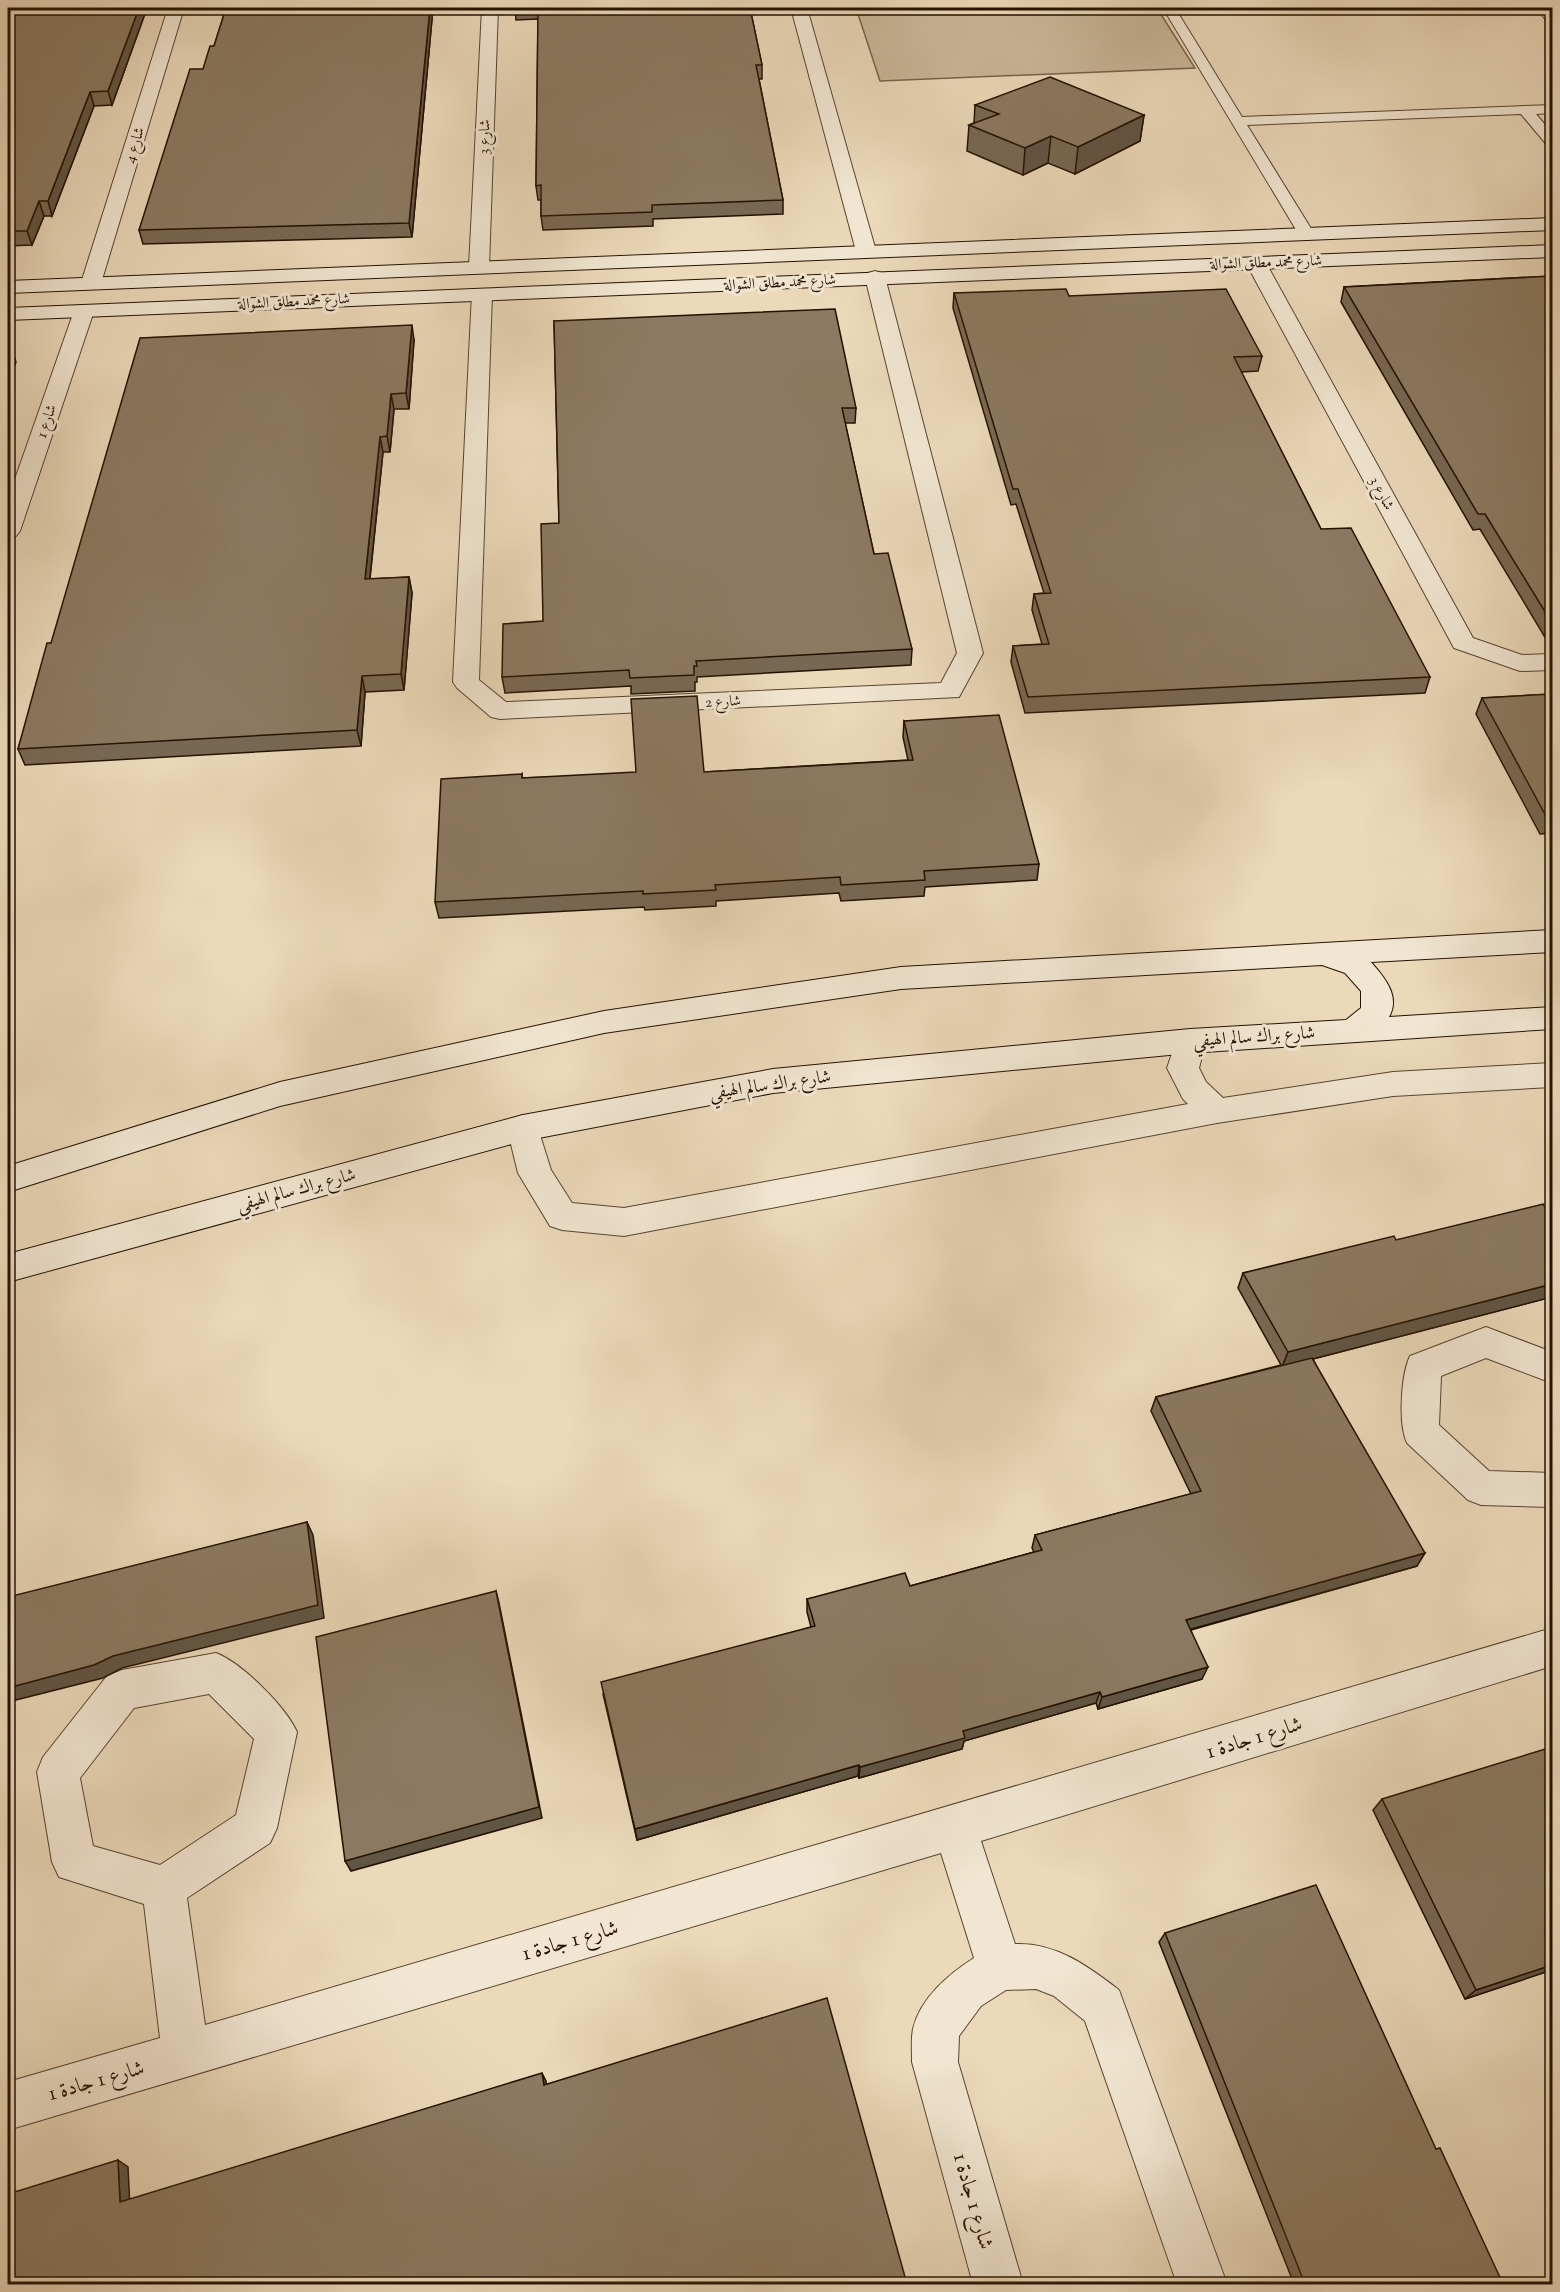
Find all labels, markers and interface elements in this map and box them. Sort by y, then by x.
street label: شارع 3 [474,119,498,155]
street label: شارع 4 [120,125,152,166]
street label: شارع محمد مطلق الشوالة [1209,251,1322,277]
street label: شارع محمد مطلق الشوالة [723,270,837,298]
street label: شارع محمد مطلق الشوالة [237,289,351,317]
street label: شارع 1 [32,402,64,441]
street label: شارع 3 [1362,473,1398,515]
street label: شارع 2 [704,691,742,715]
street label: شارع براك سالم الهيفي [1192,1021,1316,1058]
street label: شارع براك سالم الهيفي [708,1065,833,1110]
street label: شارع براك سالم الهيفي [234,1163,360,1222]
street label: شارع 1 جادة 1 [1203,1710,1307,1769]
street label: شارع 1 جادة 1 [519,1914,622,1971]
street label: شارع 1 جادة 1 [45,2054,148,2111]
street label: شارع 1 جادة 1 [943,2150,1000,2253]

